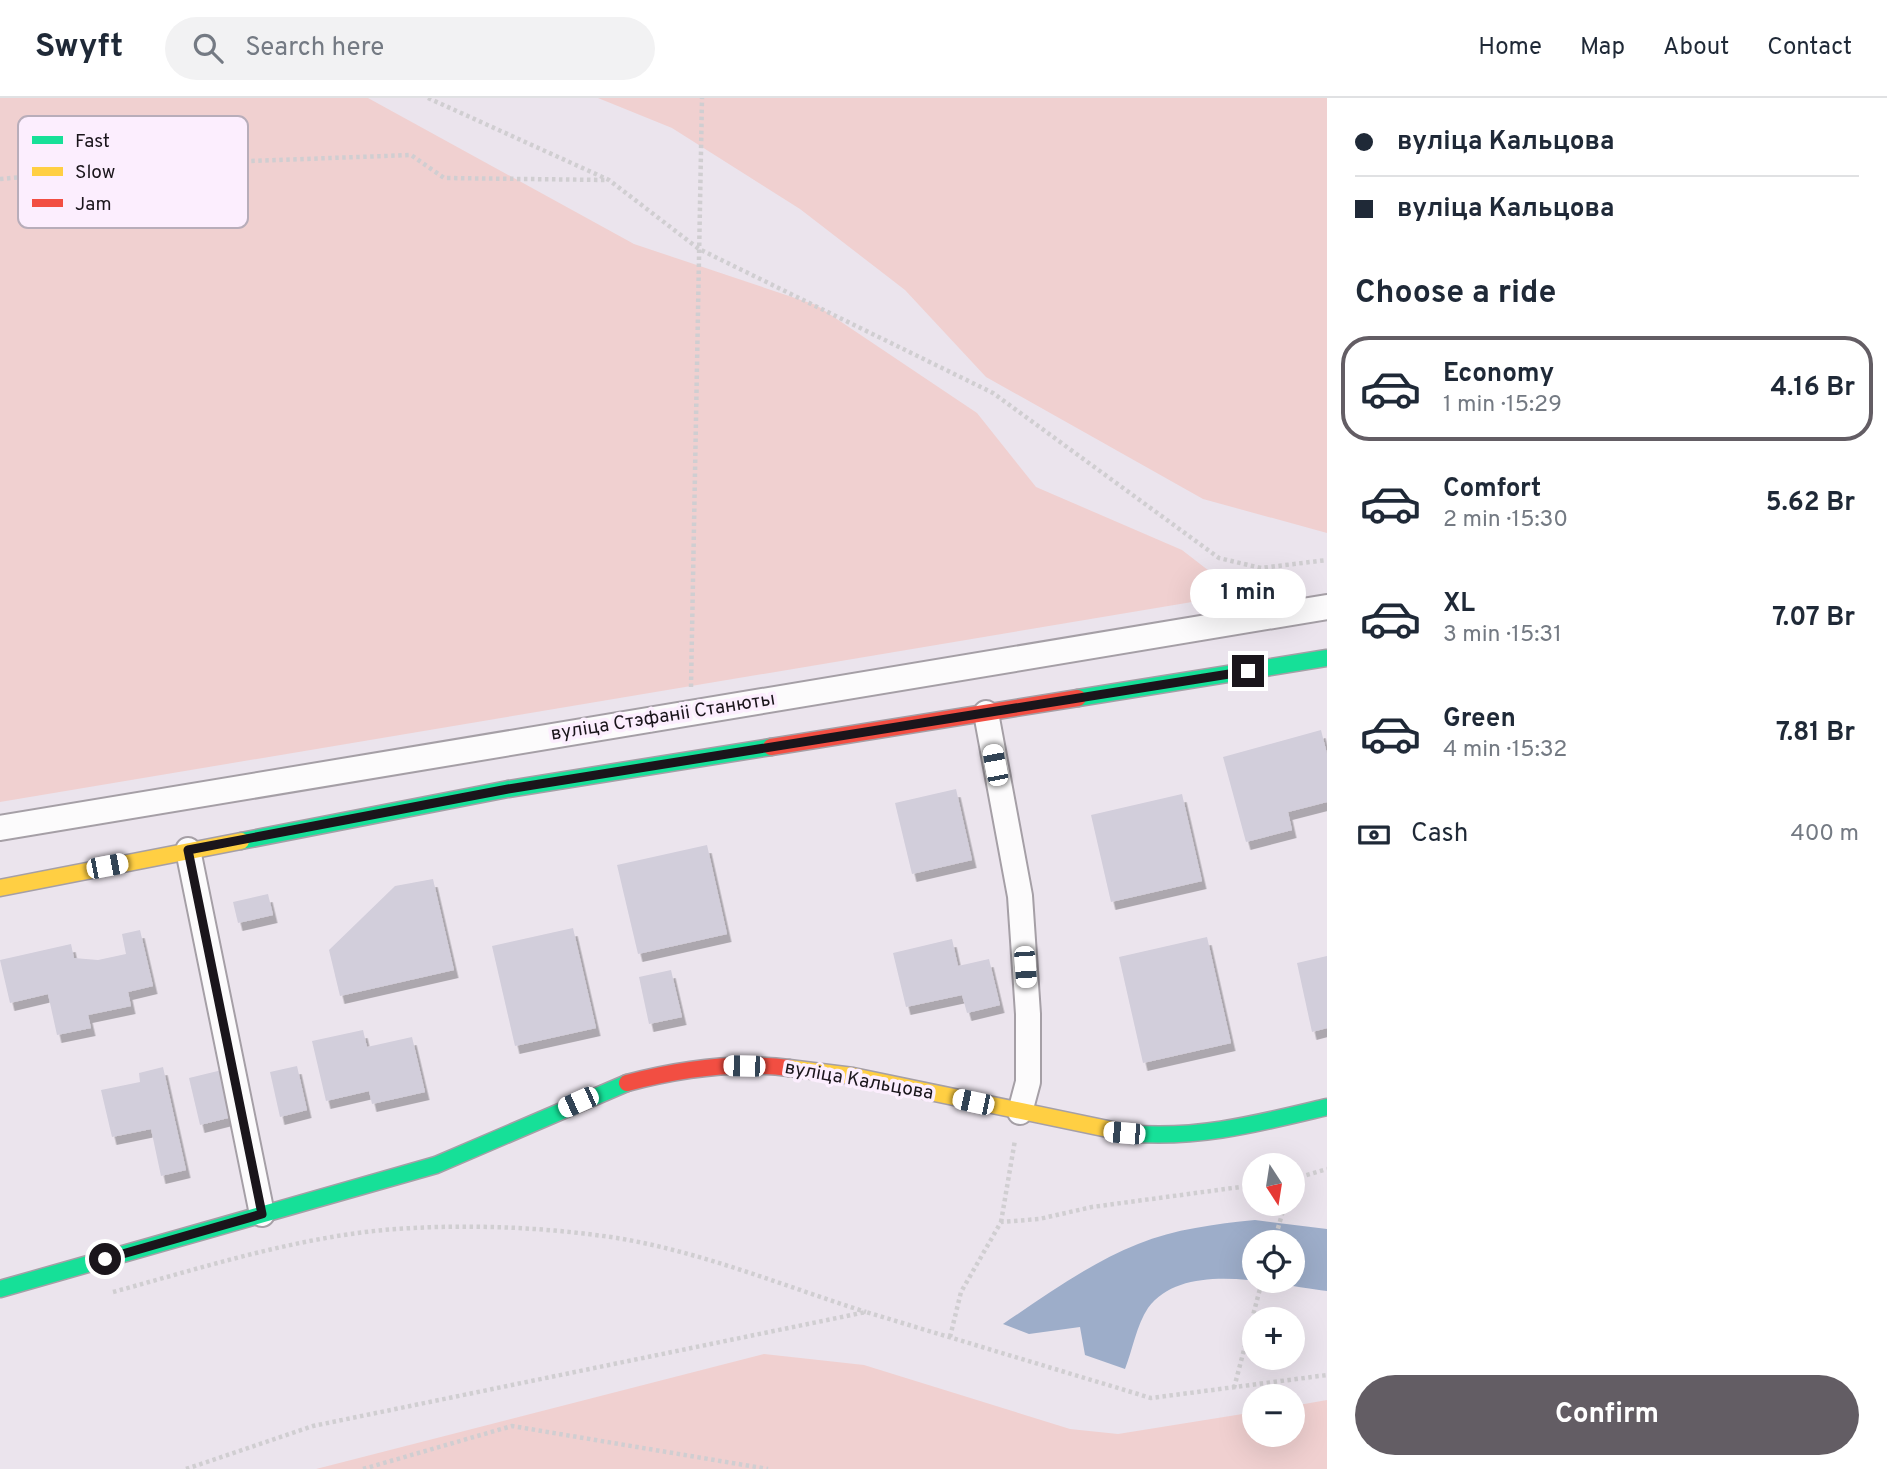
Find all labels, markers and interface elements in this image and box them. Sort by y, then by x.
search box [165,17,655,80]
text: Swyft [35,27,123,69]
icon: search [189,29,227,67]
text: Search here [245,32,384,65]
text: Home [1478,33,1542,63]
text: Map [1580,33,1625,63]
text: About [1663,33,1729,63]
text: Contact [1767,33,1852,63]
legend [18,116,248,228]
text: вуліца Кальцова [1397,126,1615,159]
text: Fast [75,130,110,154]
text: Slow [75,161,115,185]
text: Jam [75,193,112,217]
text: вуліца Кальцова [1397,193,1615,226]
text: Choose a ride [1355,274,1556,314]
icon: car [1359,357,1422,420]
text: Economy [1443,358,1554,391]
text: 4.16 Br [1770,372,1855,405]
text: 1 min · 15:29 [1443,391,1562,420]
icon: car [1359,472,1422,535]
text: Comfort [1443,473,1541,506]
text: 5.62 Br [1766,487,1855,520]
text: 2 min · 15:30 [1443,506,1568,535]
callout: 1 min [1190,570,1306,618]
text: 1 min [1220,579,1276,608]
icon: car [1359,587,1422,650]
text: XL [1443,588,1475,621]
text: 7.07 Br [1772,602,1855,635]
text: 3 min · 15:31 [1443,621,1562,650]
route end [1232,655,1264,687]
street label: вуліца Стэфаніі Станюты [549,687,777,747]
icon: car [1359,702,1422,765]
text: Green [1443,703,1516,736]
text: 7.81 Br [1776,717,1855,750]
text: 4 min · 15:32 [1443,736,1567,765]
car [981,742,1010,788]
icon: cash [1355,816,1393,854]
text: Cash [1411,818,1468,851]
text: 400 m [1790,820,1859,849]
car [85,852,130,880]
car [1014,945,1037,989]
car [723,1055,766,1077]
street label: вуліца Кальцова [783,1056,935,1106]
car [555,1084,602,1120]
car [951,1087,996,1117]
car [1103,1121,1146,1145]
north arrow [1242,1153,1306,1216]
map controls [1242,1153,1305,1447]
button: locate [1242,1230,1305,1293]
route start [89,1243,121,1275]
button: + [1242,1307,1305,1370]
button: Confirm [1355,1375,1859,1455]
button: − [1242,1384,1305,1447]

